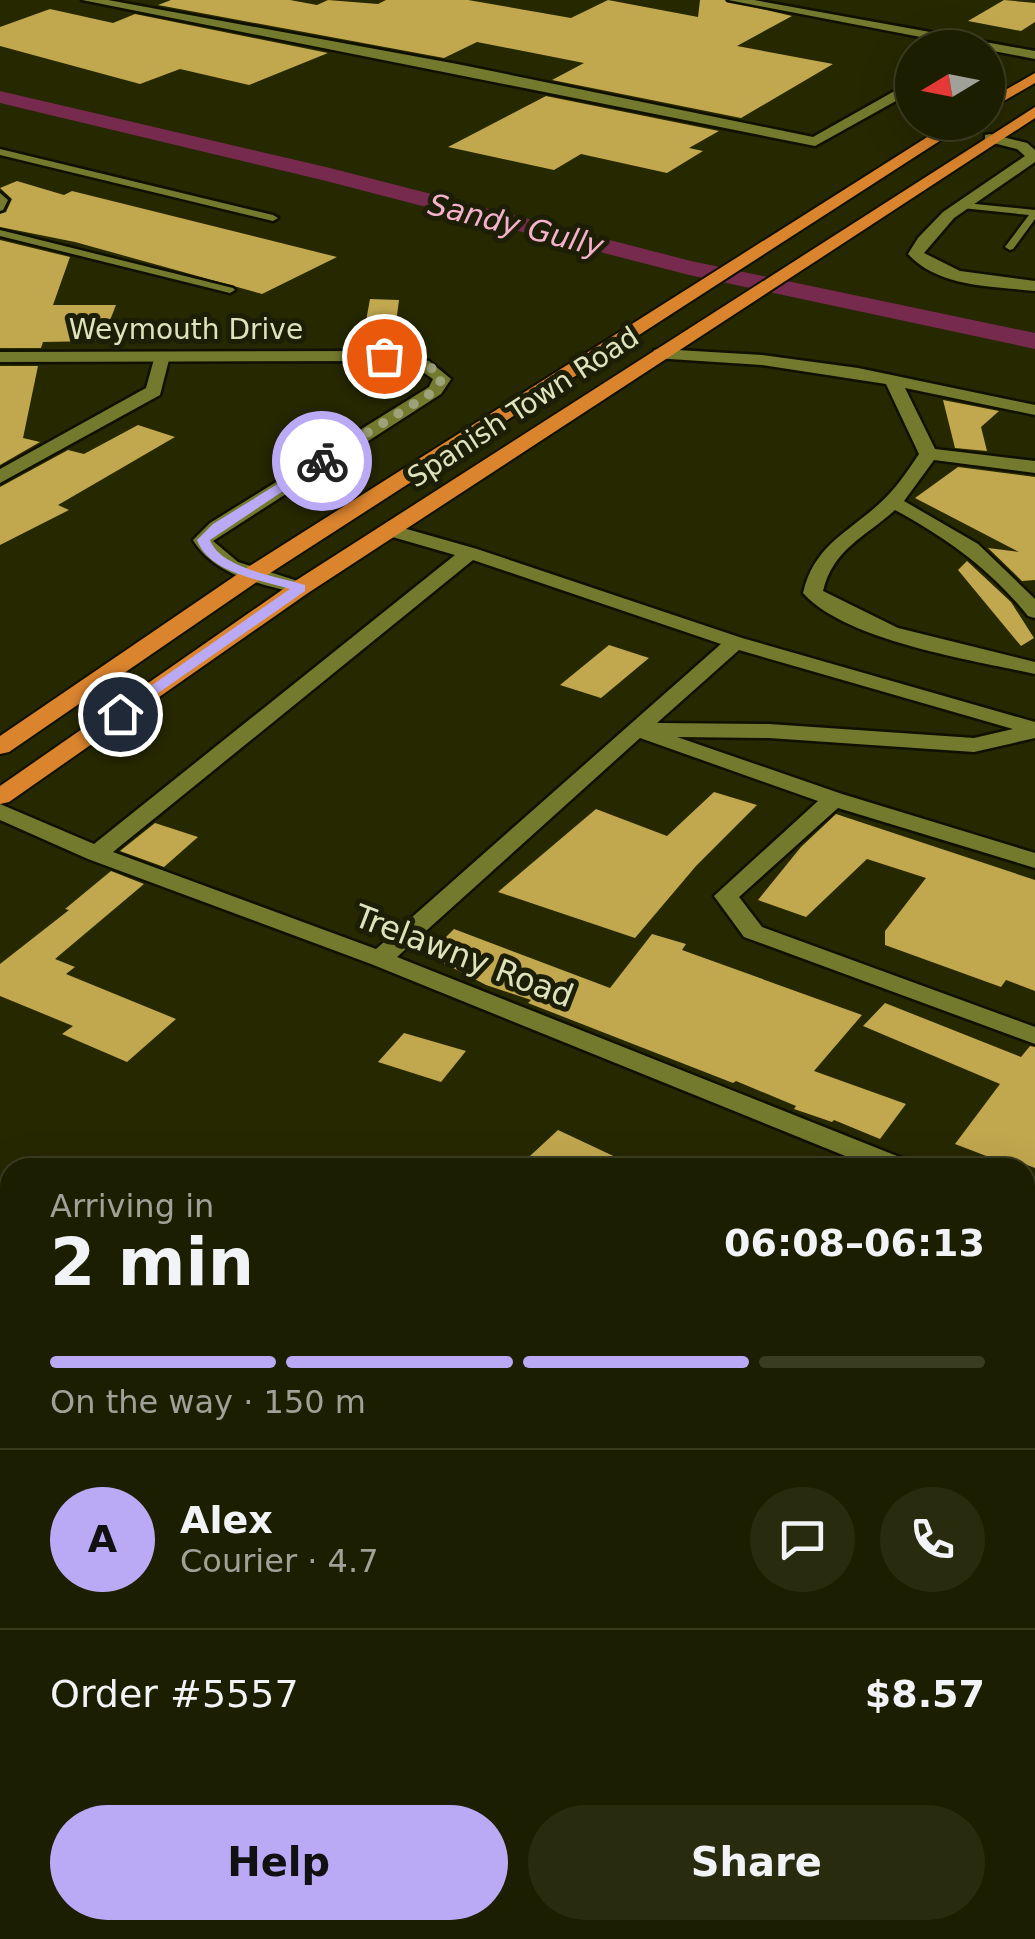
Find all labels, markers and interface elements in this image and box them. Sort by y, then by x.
north arrow [895,30,1005,140]
map controls [895,30,1005,140]
water label: Sandy Gully [425,186,609,264]
street label: Weymouth Drive [69,313,303,346]
pin [342,314,427,399]
street label: Spanish Town Road [401,320,645,494]
icon: bag [357,329,412,384]
courier [272,411,372,511]
icon: bike [295,434,350,489]
pin [78,672,163,757]
icon: home [93,687,148,742]
street label: Trelawny Road [348,896,579,1015]
text: Arriving in [50,1187,214,1225]
text: 06:08–06:13 [724,1221,985,1265]
text: 2 min [50,1225,254,1300]
text: On the way · 150 m [50,1383,366,1421]
button: chat [750,1487,855,1592]
button: phone [880,1487,985,1592]
text: Alex [180,1498,273,1542]
text: A [88,1517,117,1561]
text: Courier · 4.7 [180,1542,379,1580]
text: Order #5557 [50,1672,299,1716]
text: $8.57 [865,1672,985,1716]
button: Help [50,1805,508,1920]
button: Share [528,1805,985,1920]

